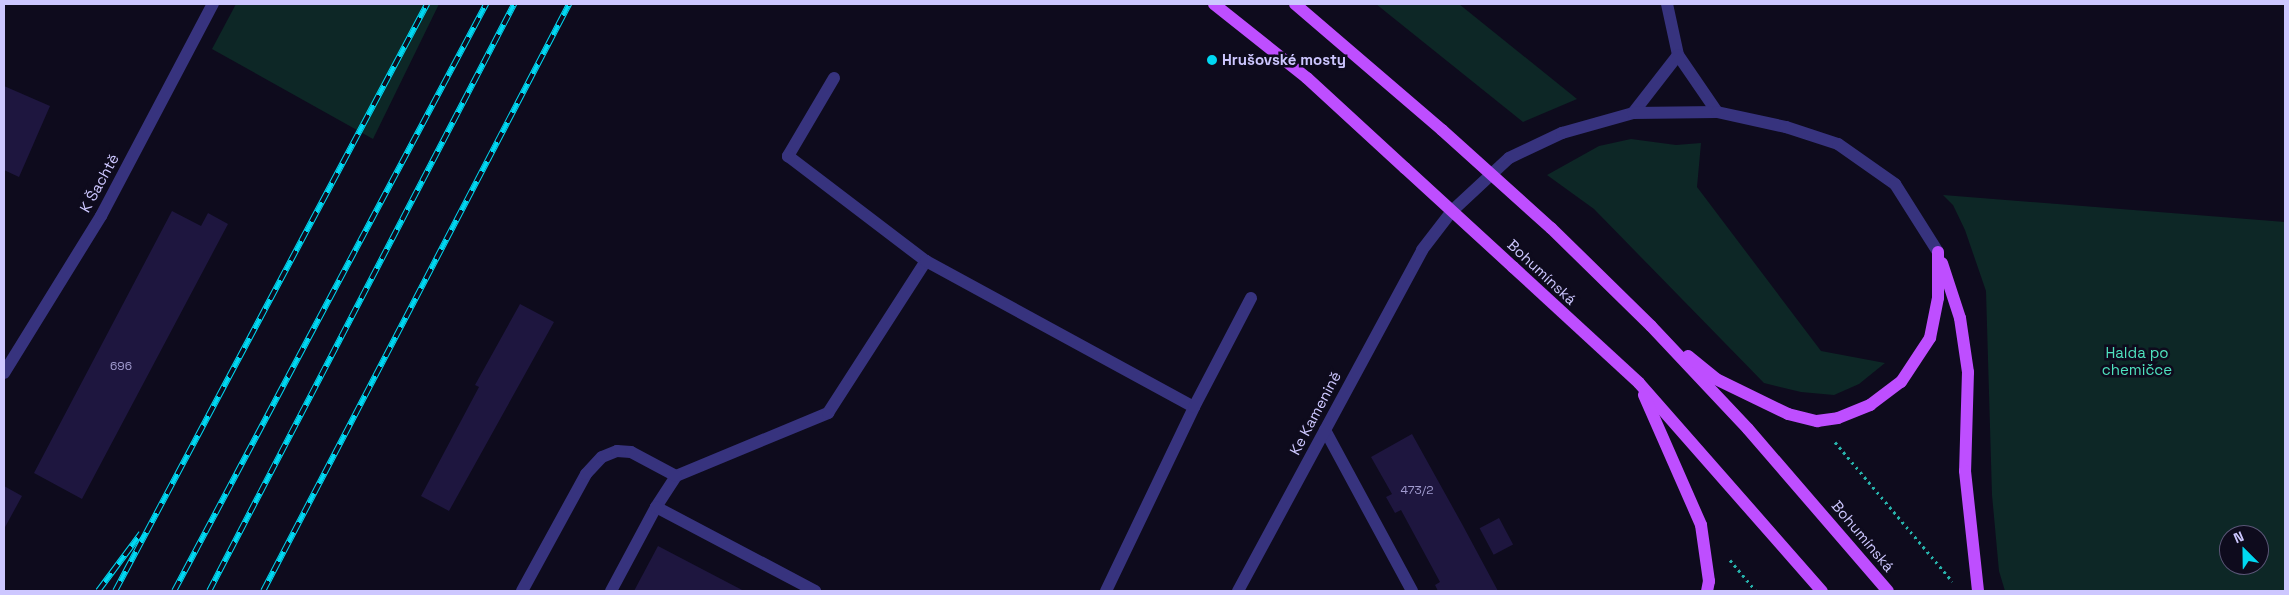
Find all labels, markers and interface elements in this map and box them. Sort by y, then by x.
place label: Hrušovské mosty [1222,51,1346,69]
marker: Hrušovské mosty [1206,54,1218,66]
street label: K Šachtě [76,151,122,215]
street label: Bohumínská [1504,236,1580,308]
park label: Halda po chemičce [2102,343,2172,378]
house number: 696 [110,360,132,374]
street label: Ke Kamenině [1285,368,1345,458]
house number: 473/2 [1401,484,1433,498]
street label: Bohumínská [1828,497,1898,575]
north arrow [2219,525,2269,575]
text: N [2231,527,2246,547]

